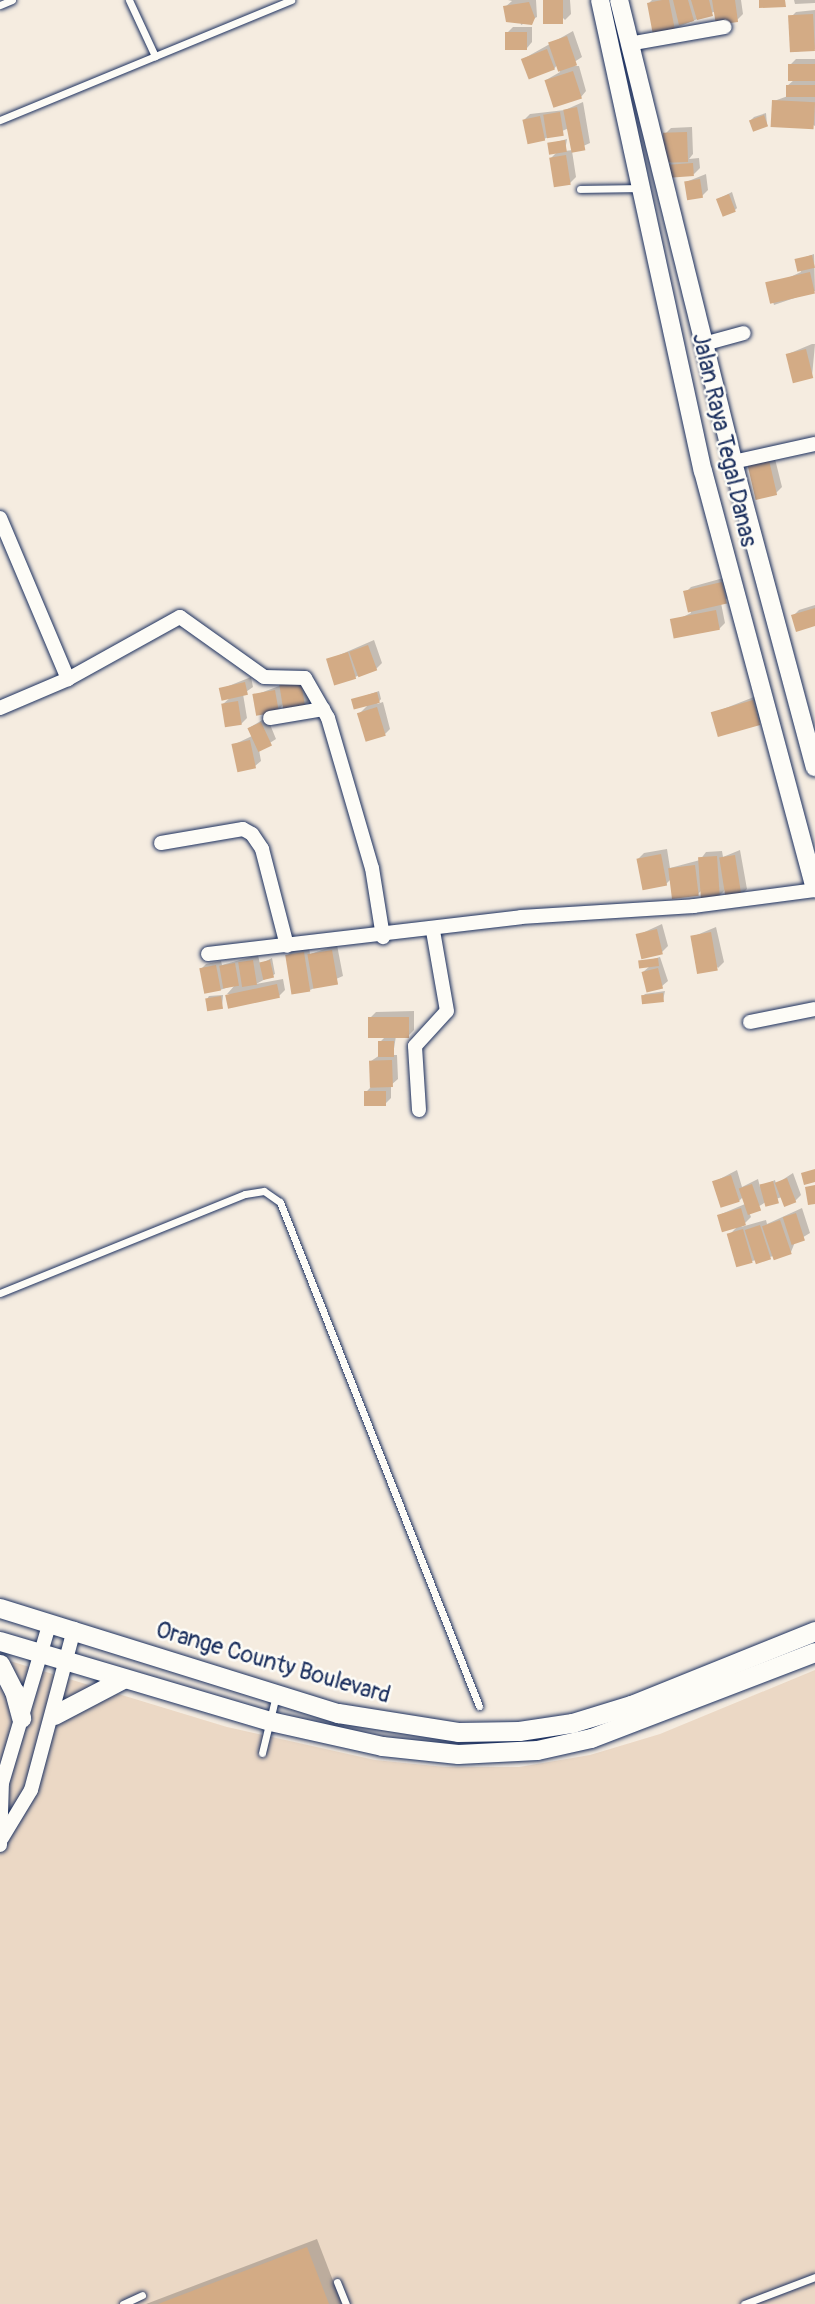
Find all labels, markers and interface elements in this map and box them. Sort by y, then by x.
street label: Jalan Raya Tegal Danas [686,330,762,550]
street label: Orange County Boulevard [153,1616,393,1710]

